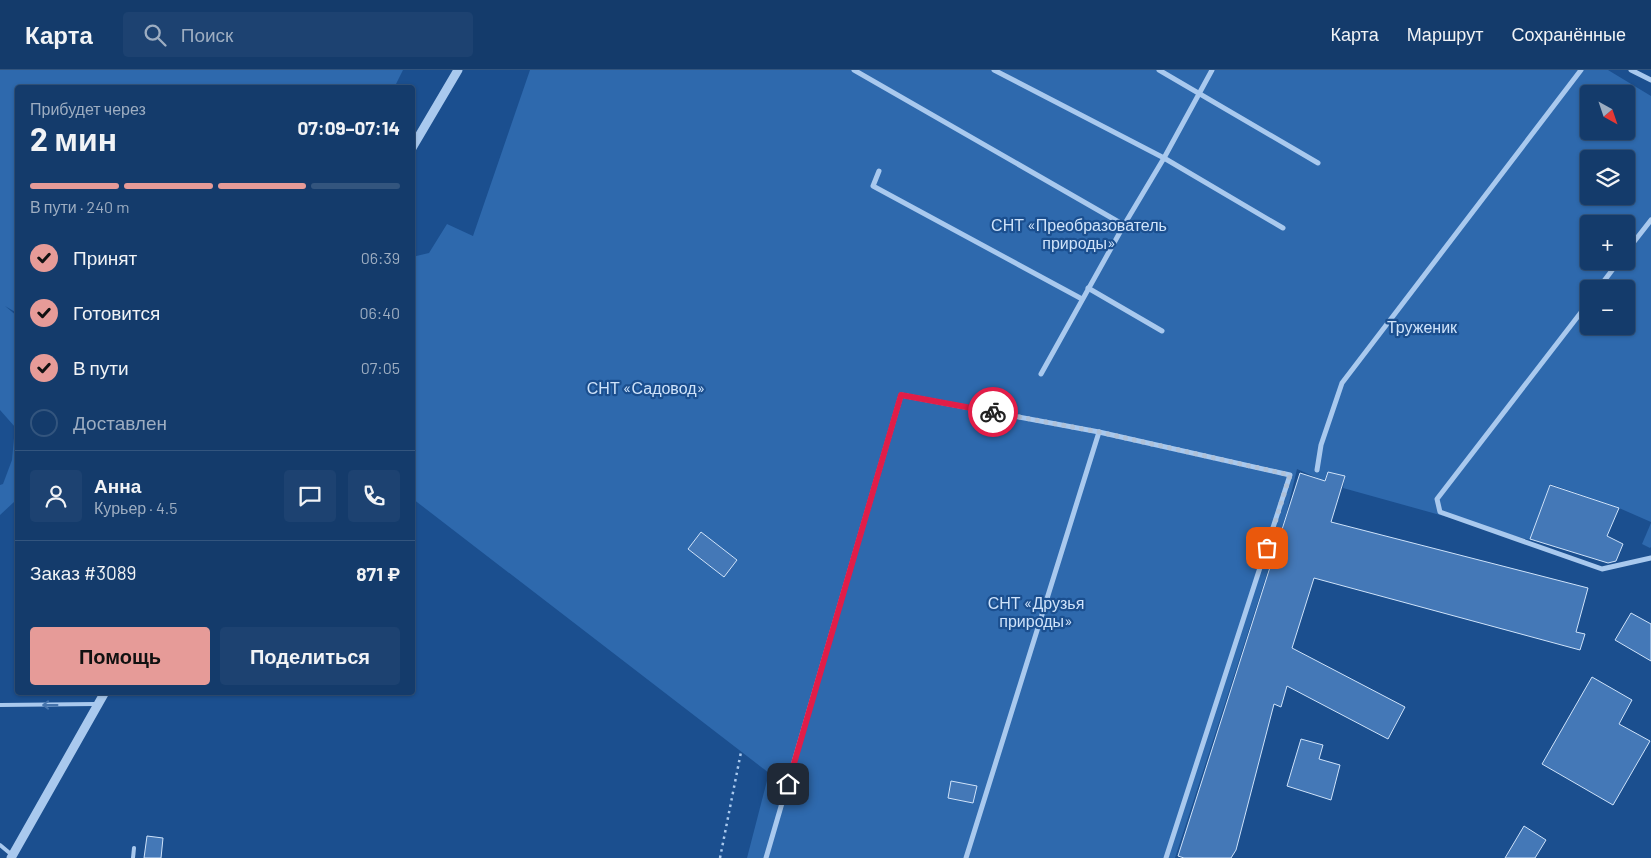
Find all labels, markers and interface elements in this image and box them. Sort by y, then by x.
search box [123,12,473,57]
text: Карта [25,20,93,49]
icon: search [141,21,169,49]
text: Поиск [181,23,233,46]
text: Карта [1331,23,1379,45]
text: Маршрут [1407,23,1483,45]
text: Сохранённые [1511,23,1626,45]
north arrow [1580,85,1635,140]
map controls [1580,85,1635,335]
text: Прибудет через [30,99,146,118]
text: 07:09–07:14 [297,116,400,139]
text: 2 мин [30,119,117,157]
button: layers [1580,150,1635,205]
text: В пути · 240 m [30,197,129,216]
park label: СНТ «Преобразователь природы» [991,215,1167,252]
button: + [1580,215,1635,270]
icon: check [30,244,58,272]
text: Принят [73,246,137,269]
text: 06:39 [361,248,400,267]
button: − [1580,280,1635,335]
icon: check [30,299,58,327]
text: Готовится [73,301,160,324]
text: 06:40 [359,303,400,322]
park label: Труженик [1387,317,1458,336]
icon: check [30,354,58,382]
text: В пути [73,356,129,379]
text: 07:05 [361,358,400,377]
park label: СНТ «Садовод» [587,378,705,397]
courier [968,387,1018,437]
icon: bike [979,398,1007,426]
text: Доставлен [73,411,167,434]
button: person [30,470,82,522]
button: chat [284,470,336,522]
button: phone [348,470,400,522]
text: Анна [94,474,141,497]
text: Курьер · 4.5 [94,498,177,517]
pin [1246,527,1288,569]
icon: bag [1253,534,1281,562]
text: Заказ #3089 [30,561,136,584]
text: 871 ₽ [356,562,400,585]
park label: СНТ «Друзья природы» [988,593,1084,630]
button: Помощь [30,627,210,685]
button: Поделиться [220,627,400,685]
one-way arrow [42,700,58,710]
pin [767,763,809,805]
icon: home [774,770,802,798]

